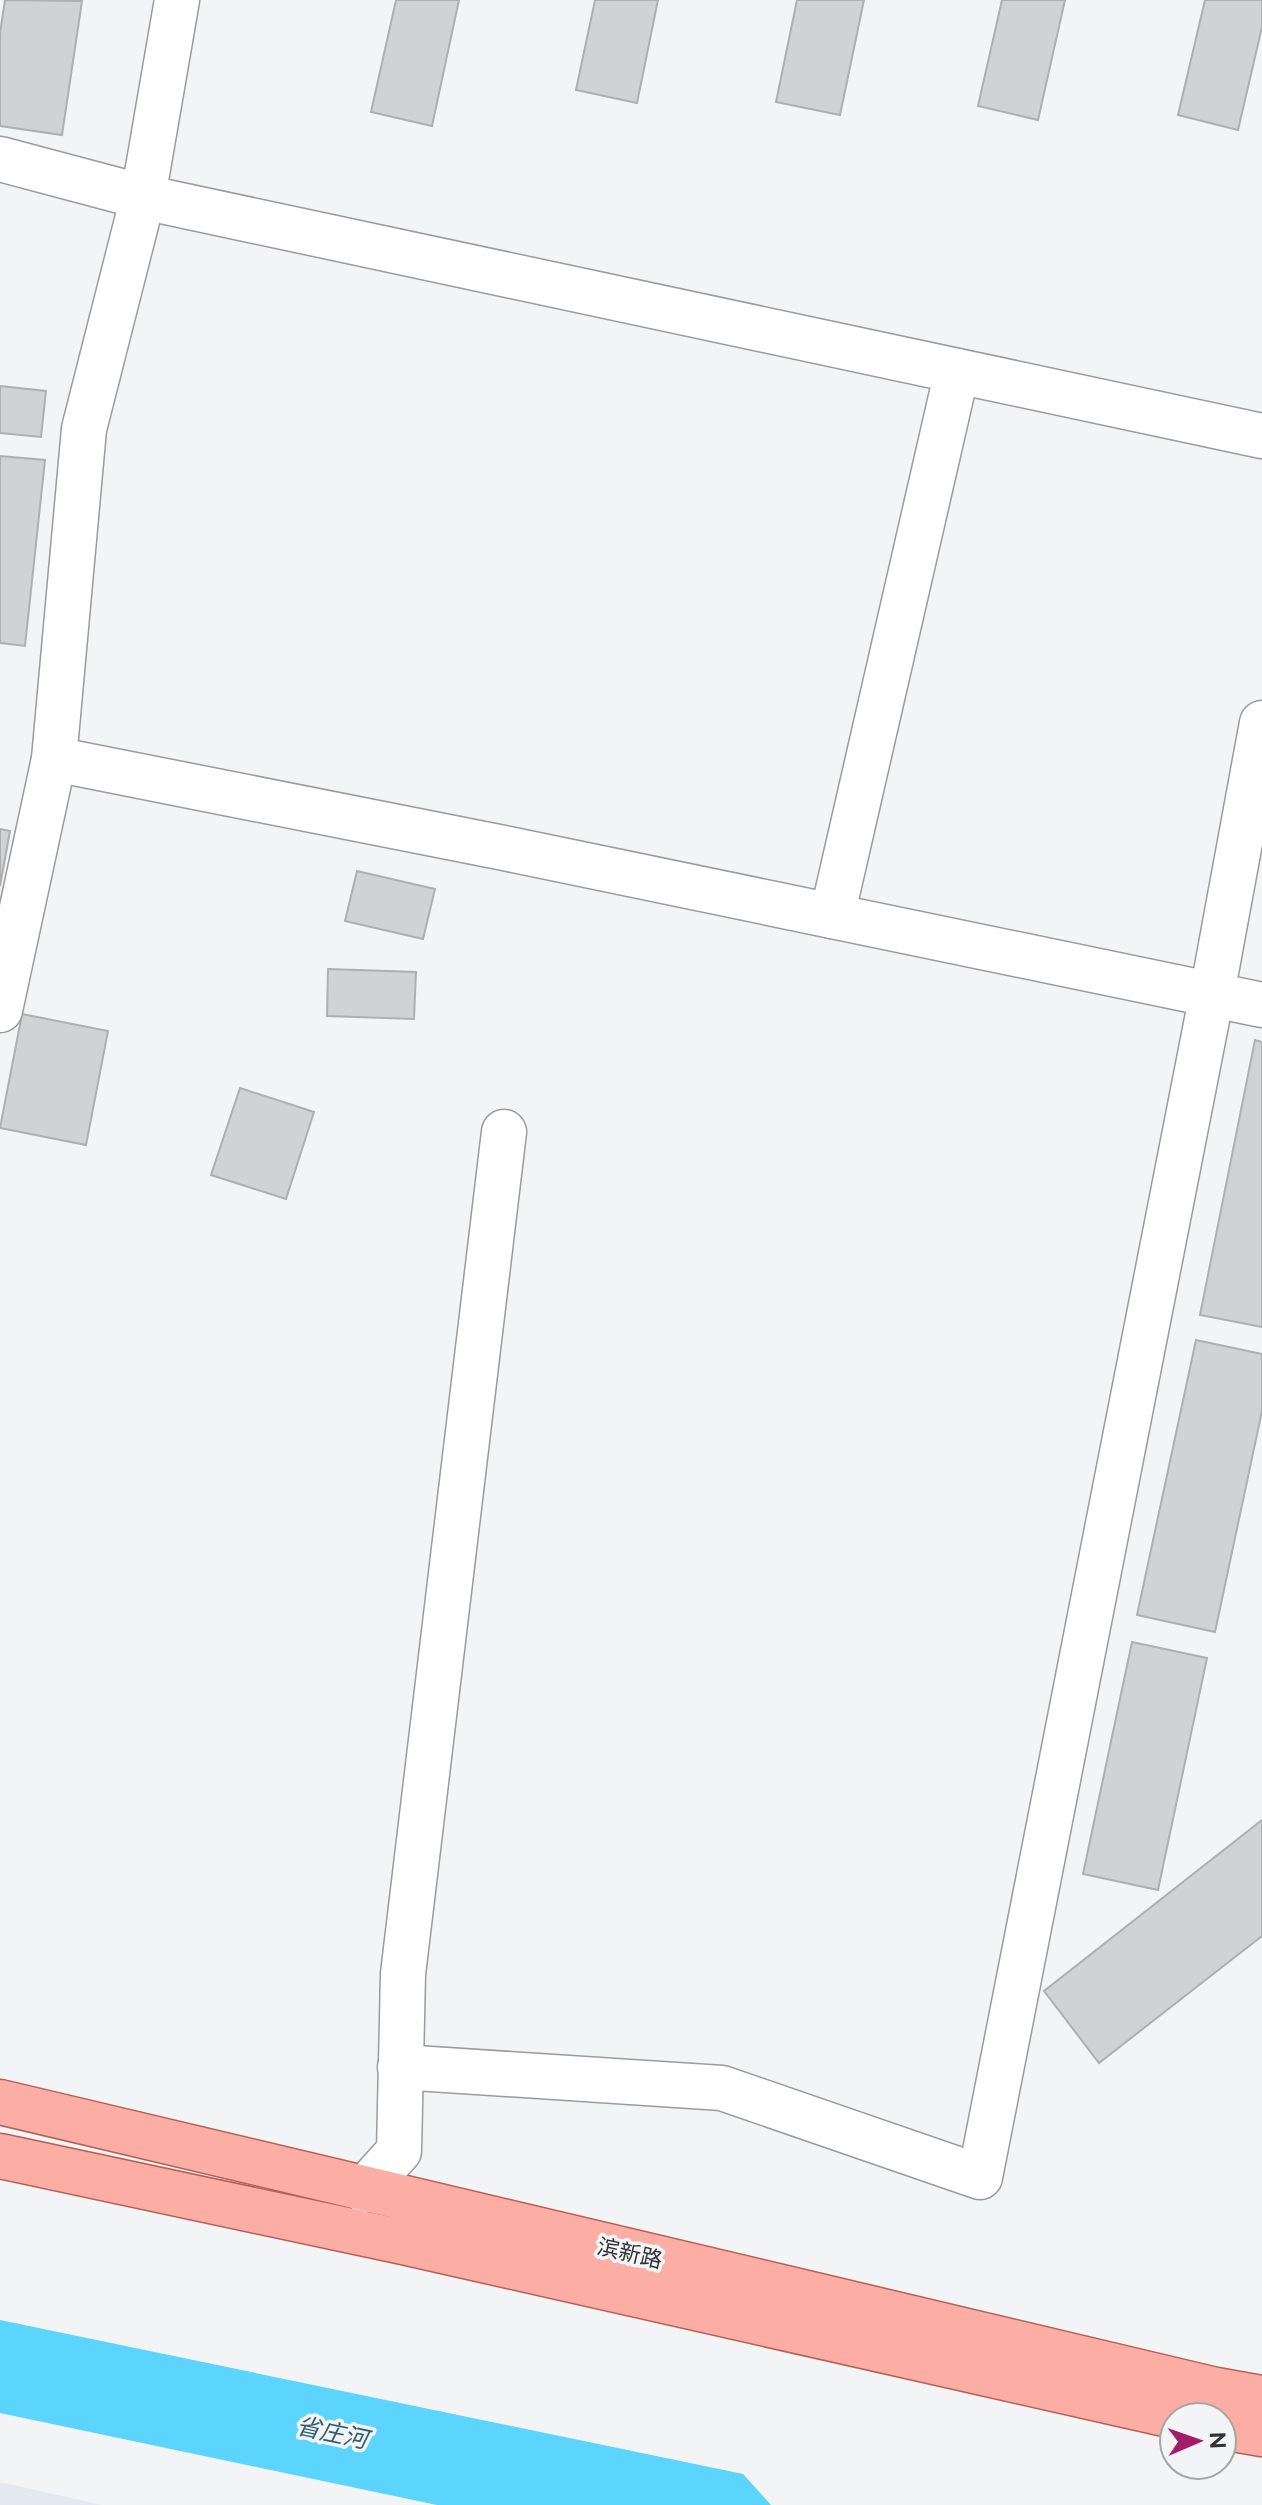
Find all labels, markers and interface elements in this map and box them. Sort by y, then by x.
street label: 滨新路 [595,2233,665,2273]
north arrow [1158,2401,1238,2481]
water label: 省庄河 [294,2411,374,2455]
text: N [1205,2431,1231,2449]

